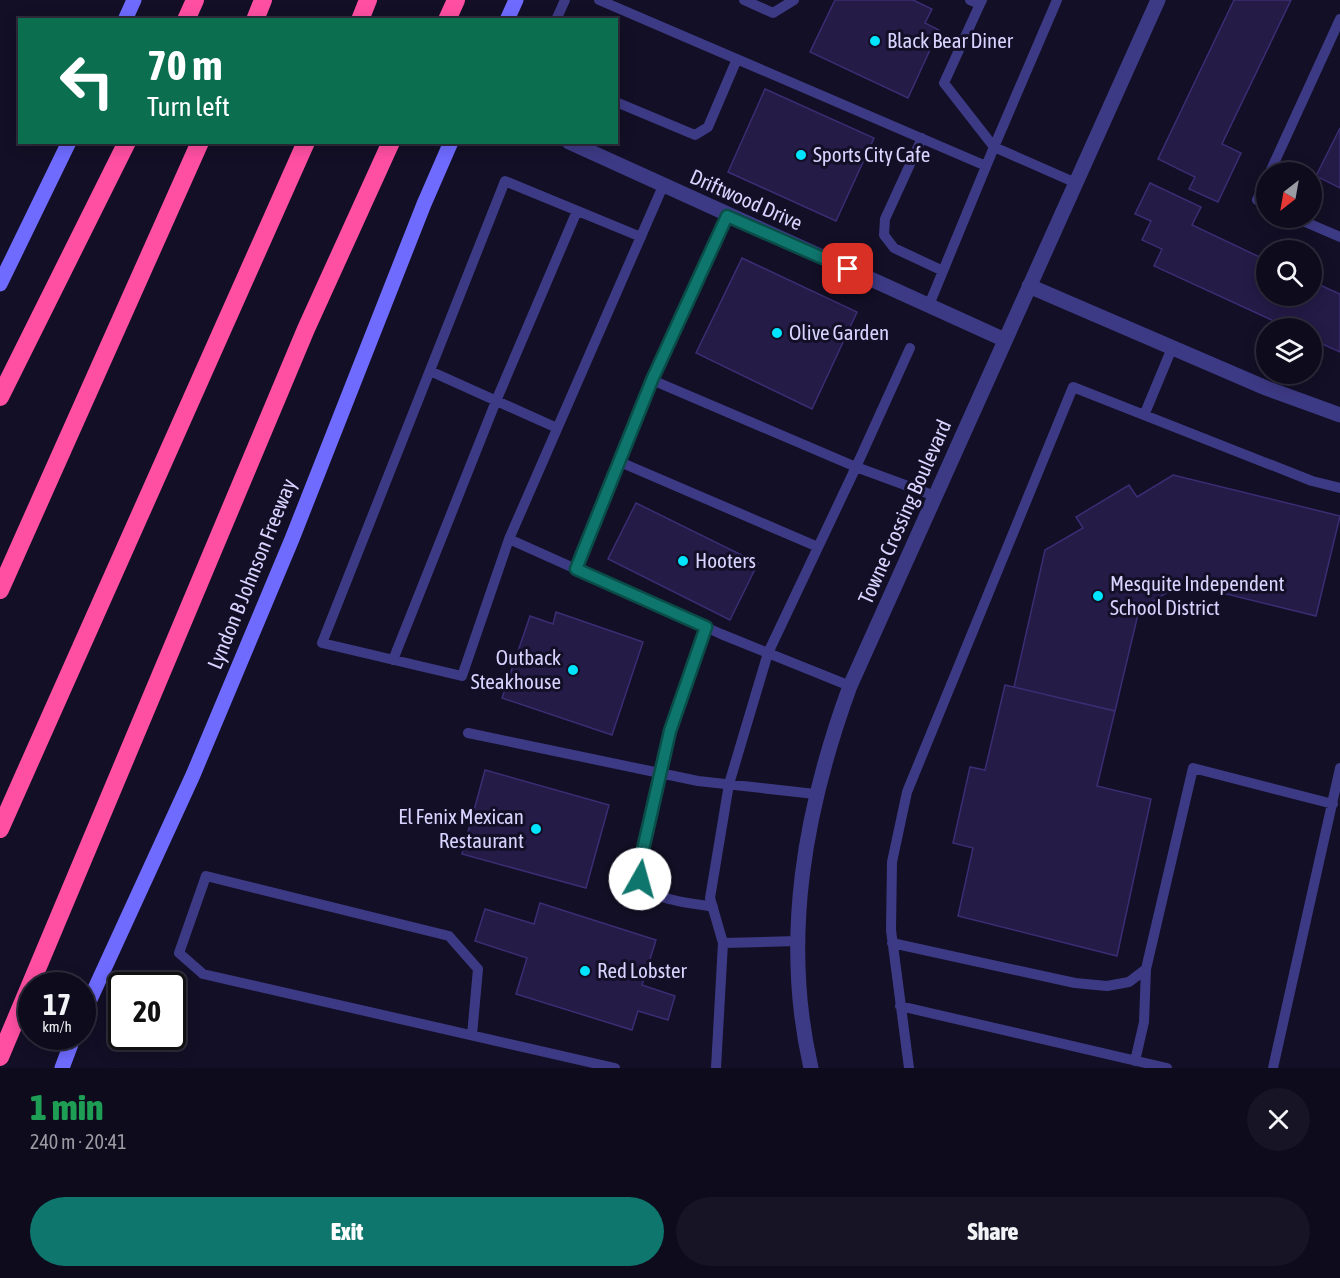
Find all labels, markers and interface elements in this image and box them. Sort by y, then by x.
place label: Black Bear Diner [887,28,1014,52]
marker: Black Bear Diner [868,34,882,48]
text: 70 m [147,41,222,89]
icon: left [48,42,126,120]
text: Turn left [147,91,230,122]
place label: Sports City Cafe [813,142,930,166]
marker: Sports City Cafe [794,148,808,162]
north arrow [1256,162,1322,228]
map controls [1256,162,1322,384]
street label: Driftwood Drive [687,164,806,235]
button: search [1256,240,1322,306]
pin [822,243,873,294]
icon: arrive [831,252,864,285]
button: layers [1256,318,1322,384]
place label: Olive Garden [789,320,889,344]
marker: Olive Garden [770,326,784,340]
street label: Towne Crossing Boulevard [853,416,956,607]
street label: Lyndon B Johnson Freeway [202,475,300,672]
place label: Hooters [695,548,756,572]
marker: Hooters [676,554,690,568]
place label: Mesquite Independent School District [1110,571,1285,619]
marker: Mesquite Independent School District [1091,589,1105,603]
place label: Outback Steakhouse [471,645,561,693]
marker: Outback Steakhouse [566,663,580,677]
place label: El Fenix Mexican Restaurant [398,804,524,852]
marker: El Fenix Mexican Restaurant [529,822,543,836]
position arrow [608,847,672,911]
place label: Red Lobster [597,958,687,982]
marker: Red Lobster [578,964,592,978]
speed limit sign: 20 [108,972,186,1050]
text: 17 [43,987,71,1021]
text: km/h [42,1018,72,1035]
text: 1 min [30,1086,104,1128]
button: close [1247,1088,1310,1151]
text: 240 m · 20:41 [30,1130,127,1153]
button: Exit [30,1197,664,1266]
button: Share [676,1197,1310,1266]

